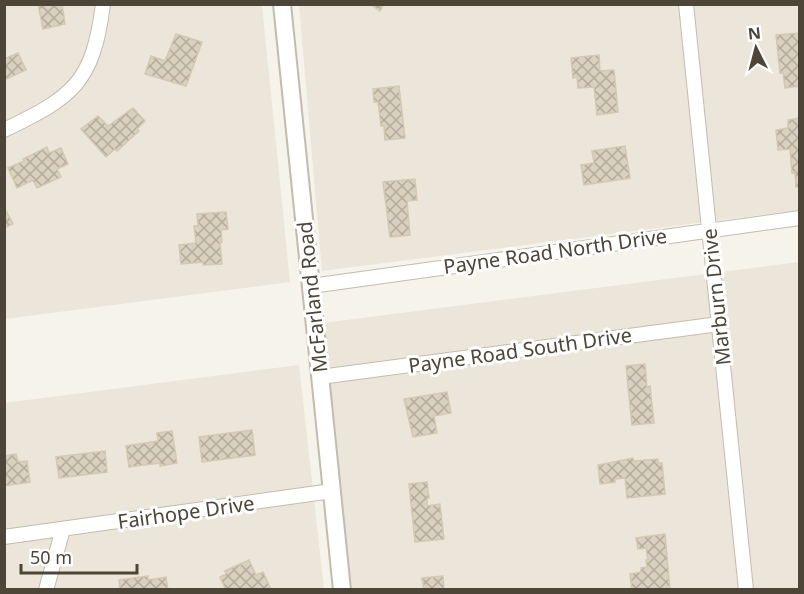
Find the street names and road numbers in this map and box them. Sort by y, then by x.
street label: McFarland Road [291,220,333,374]
street label: Payne Road North Drive [442,222,668,280]
street label: Marburn Drive [695,227,737,367]
street label: Payne Road South Drive [407,321,633,379]
street label: Fairhope Drive [116,489,256,535]

